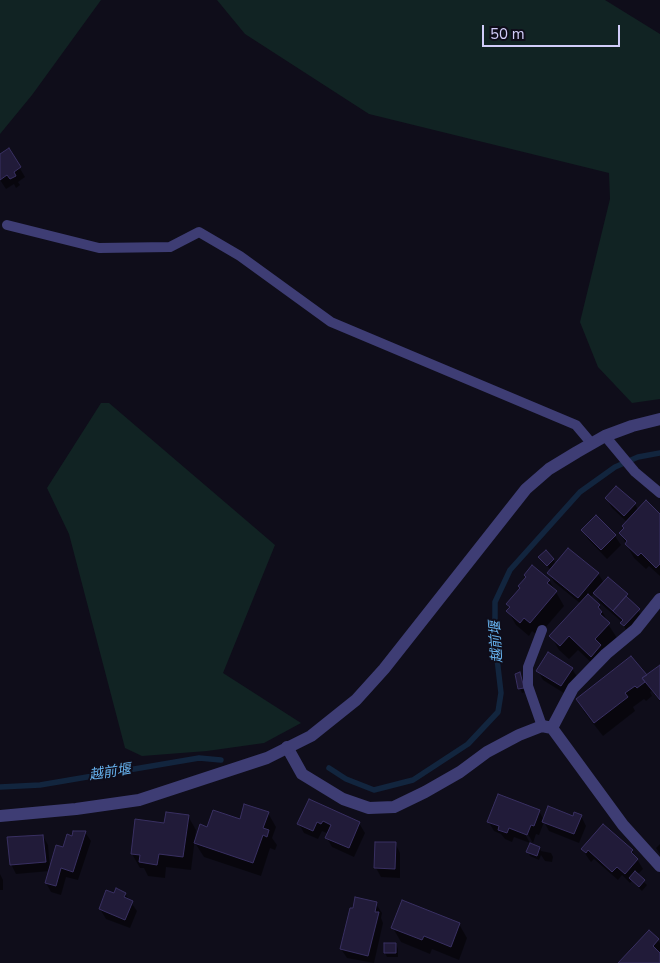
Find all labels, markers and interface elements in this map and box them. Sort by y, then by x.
scale bar [485,15,622,47]
text: 50 m [490,24,525,44]
water label: 越前堰 [487,620,507,664]
water label: 越前堰 [88,761,132,785]

